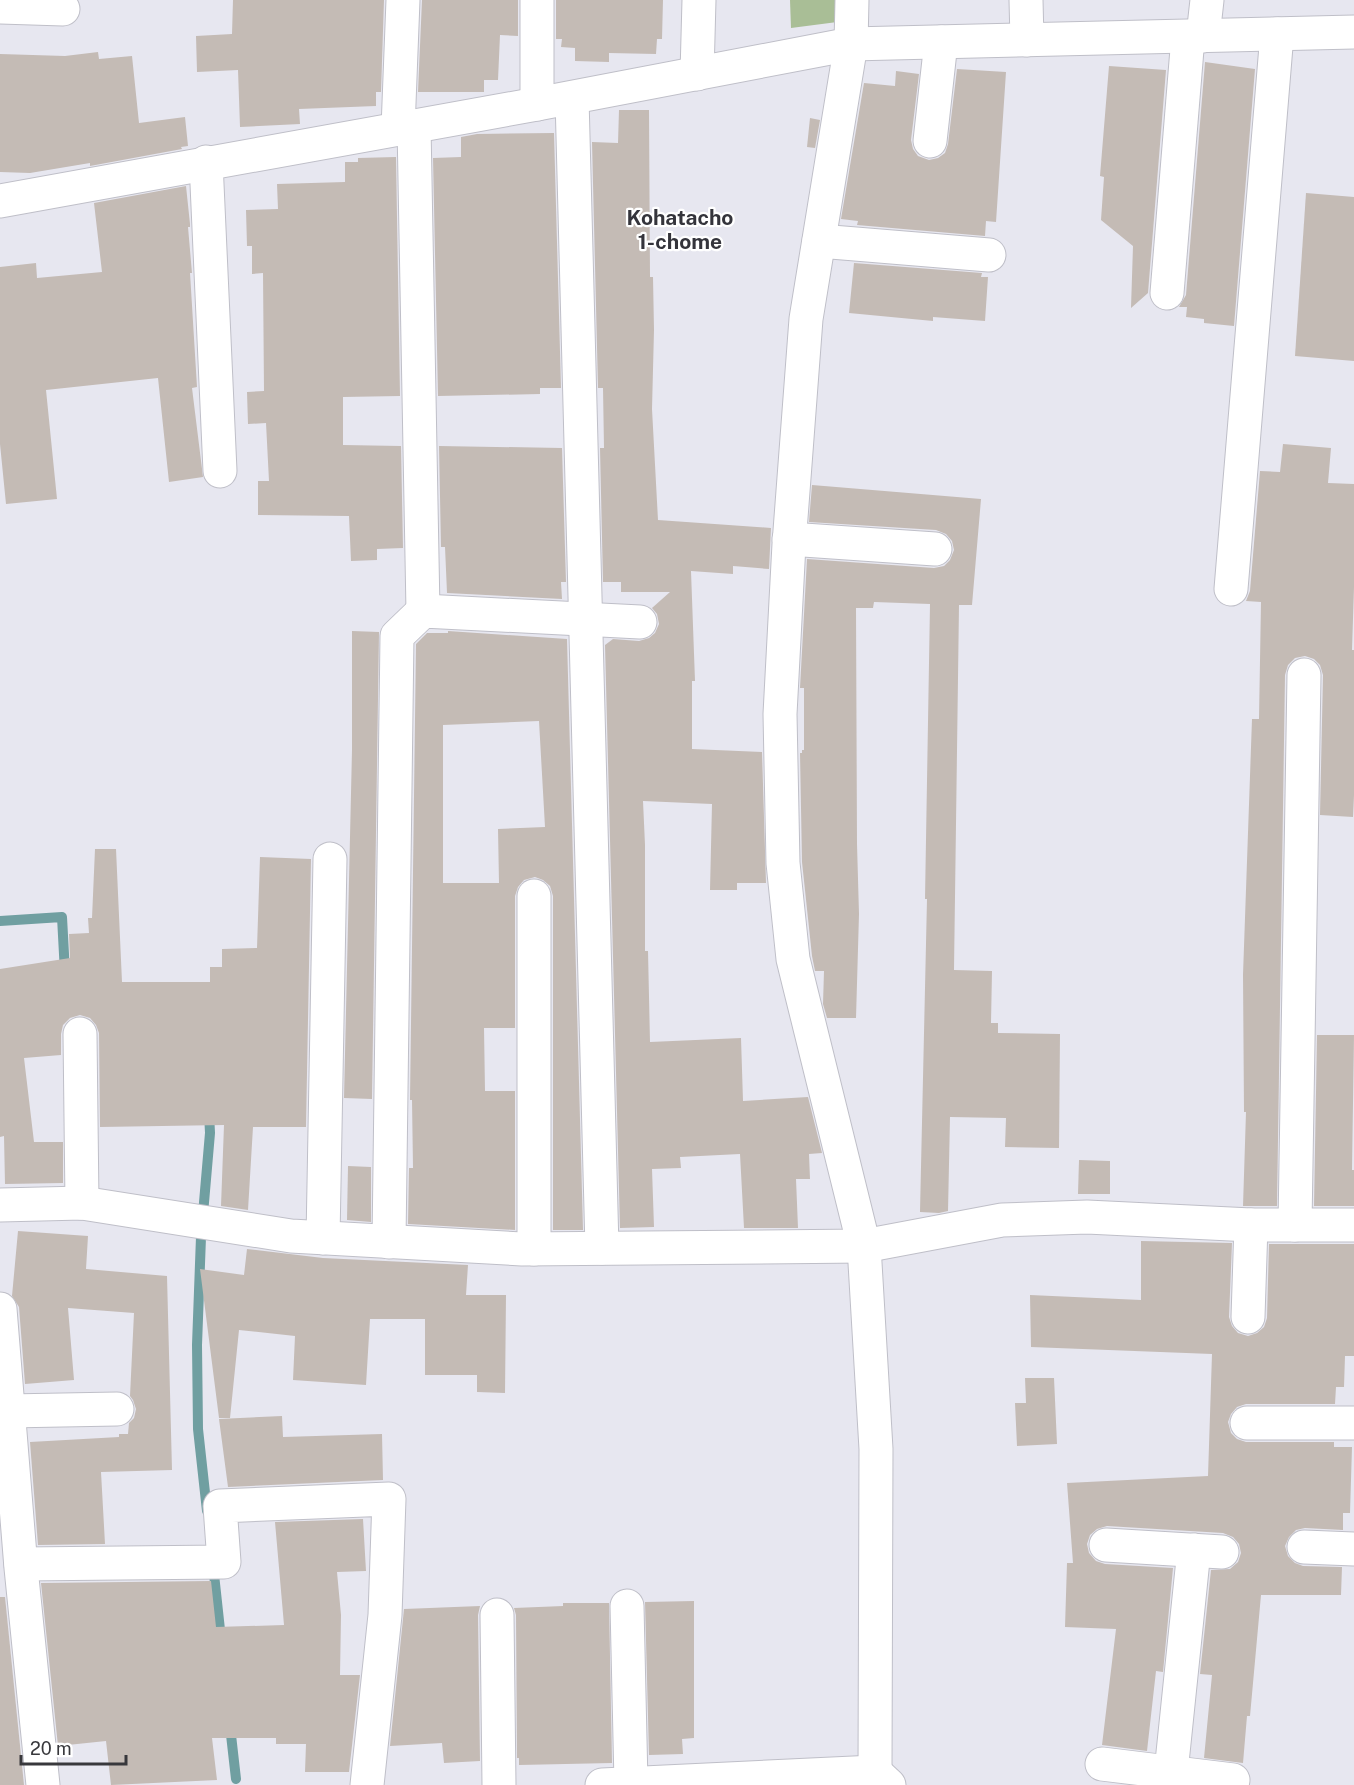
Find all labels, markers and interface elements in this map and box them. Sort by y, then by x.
district label: Kohatacho 1-chome [627,205,733,254]
scale bar [21,1728,126,1766]
text: 20 m [30,1738,72,1759]

